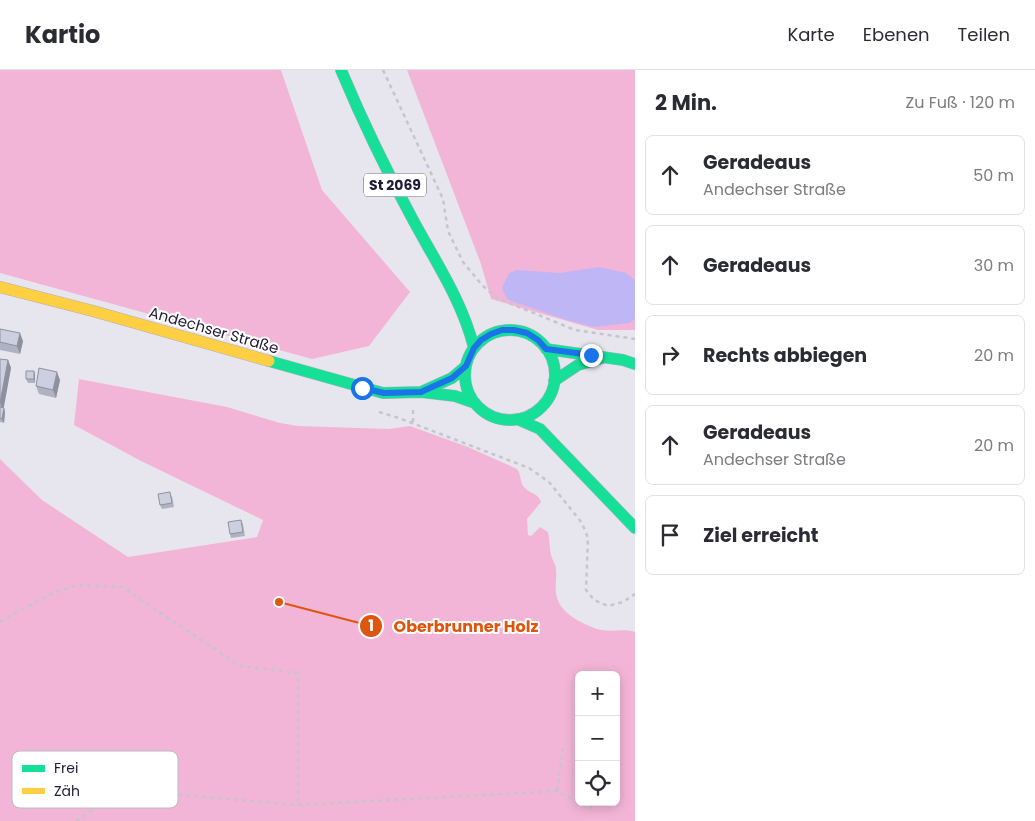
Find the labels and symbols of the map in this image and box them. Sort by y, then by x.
road number: St 2069 [364,174,426,196]
street label: Andechser Straße [147,301,281,359]
route end [580,344,603,367]
route start [351,377,374,400]
callout: Oberbrunner Holz [359,610,549,641]
text: 1 [368,615,374,636]
text: Oberbrunner Holz [394,615,538,638]
legend [12,751,178,808]
text: Frei [54,758,78,778]
text: Zäh [54,781,80,801]

